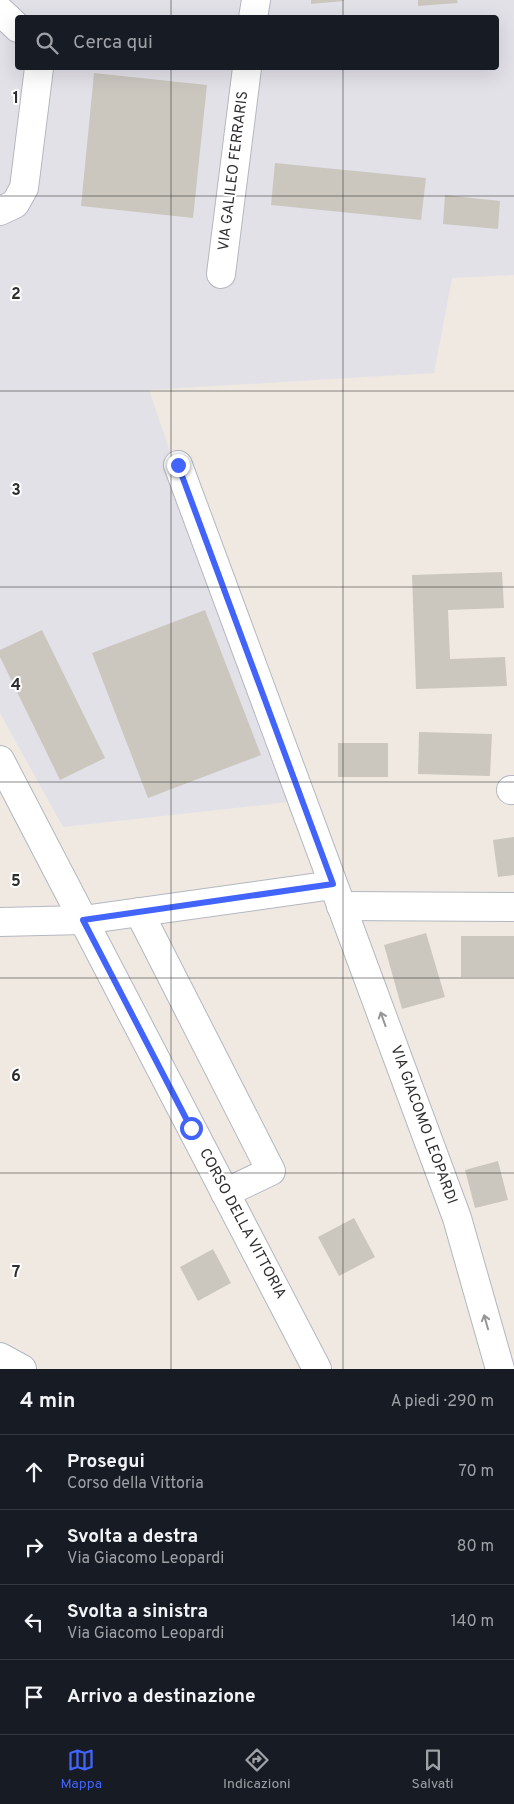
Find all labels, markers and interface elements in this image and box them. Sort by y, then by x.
search box [15,15,499,70]
icon: search [33,29,61,57]
text: Cerca qui [73,31,153,55]
text: 1 [13,89,19,109]
street label: VIA GALILEO FERRARIS [215,90,253,252]
text: 2 [11,285,21,305]
route end [167,454,190,477]
text: 3 [11,481,21,501]
text: 4 [11,676,21,696]
text: 5 [11,872,21,892]
one-way arrow [378,1012,387,1028]
street label: VIA GIACOMO LEOPARDI [385,1043,461,1207]
text: 6 [11,1067,21,1087]
route start [180,1117,203,1140]
street label: CORSO DELLA VITTORIA [194,1145,290,1303]
text: 7 [12,1263,20,1283]
one-way arrow [481,1314,491,1330]
text: 4 min [20,1388,76,1415]
text: A piedi · 290 m [391,1392,494,1412]
text: Prosegui [67,1450,145,1474]
icon: ahead [20,1458,48,1486]
text: 70 m [459,1462,494,1482]
text: Corso della Vittoria [67,1474,204,1494]
text: Svolta a destra [67,1525,198,1549]
icon: right [20,1533,48,1561]
text: 80 m [457,1537,494,1557]
text: Via Giacomo Leopardi [67,1549,224,1569]
text: Svolta a sinistra [67,1600,208,1624]
icon: left [20,1608,48,1636]
text: 140 m [451,1612,494,1632]
text: Via Giacomo Leopardi [67,1624,224,1644]
icon: arrive [20,1683,48,1711]
text: Arrivo a destinazione [67,1685,256,1709]
tab: Mappa [60,1746,102,1793]
tab: Indicazioni [223,1746,291,1793]
tab: Salvati [412,1746,454,1793]

